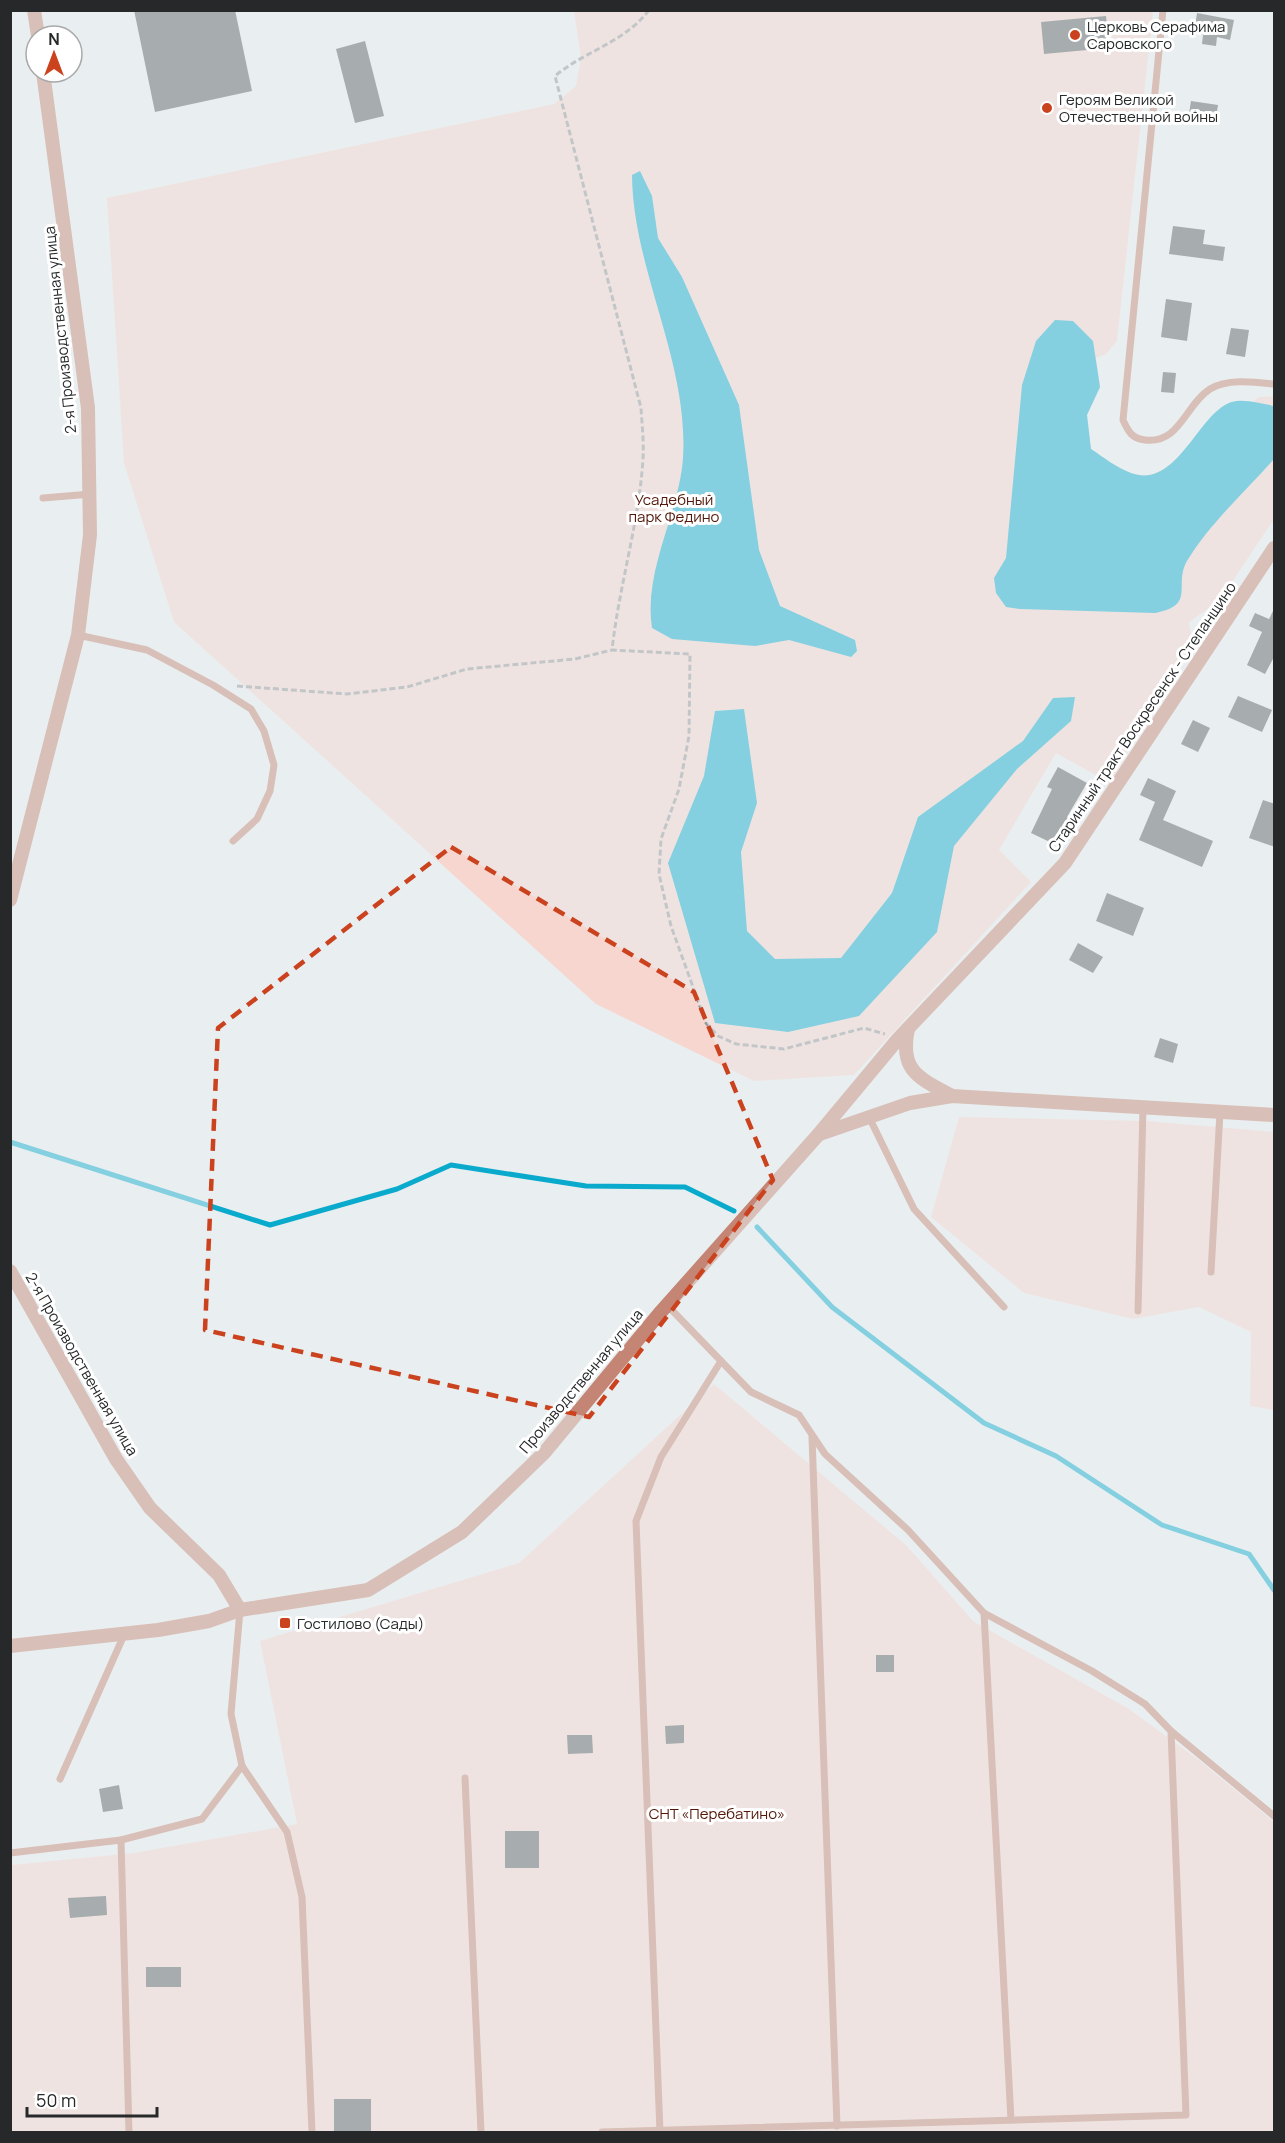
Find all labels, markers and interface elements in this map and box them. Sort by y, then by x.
place label: Церковь Серафима Саровского [1087,16,1225,54]
north arrow [24,24,84,84]
text: N [48,28,60,50]
marker: Церковь Серафима Саровского [1068,28,1082,42]
place label: Героям Великой Отечественной войны [1059,89,1218,127]
marker: Героям Великой Отечественной войны [1040,101,1054,115]
street label: 2-я Производственная улица [39,225,81,435]
park label: Усадебный парк Федино [629,489,720,527]
street label: Старинный тракт Воскресенск - Степанщино [1043,578,1241,856]
street label: 2-я Производственная улица [21,1268,143,1460]
street label: Производственная улица [514,1304,648,1458]
place label: Гостилово (Сады) [297,1613,424,1634]
marker: Гостилово (Сады) [278,1616,292,1630]
park label: СНТ «Перебатино» [649,1803,785,1824]
scale bar [27,2080,158,2118]
text: 50 m [36,2088,76,2112]

